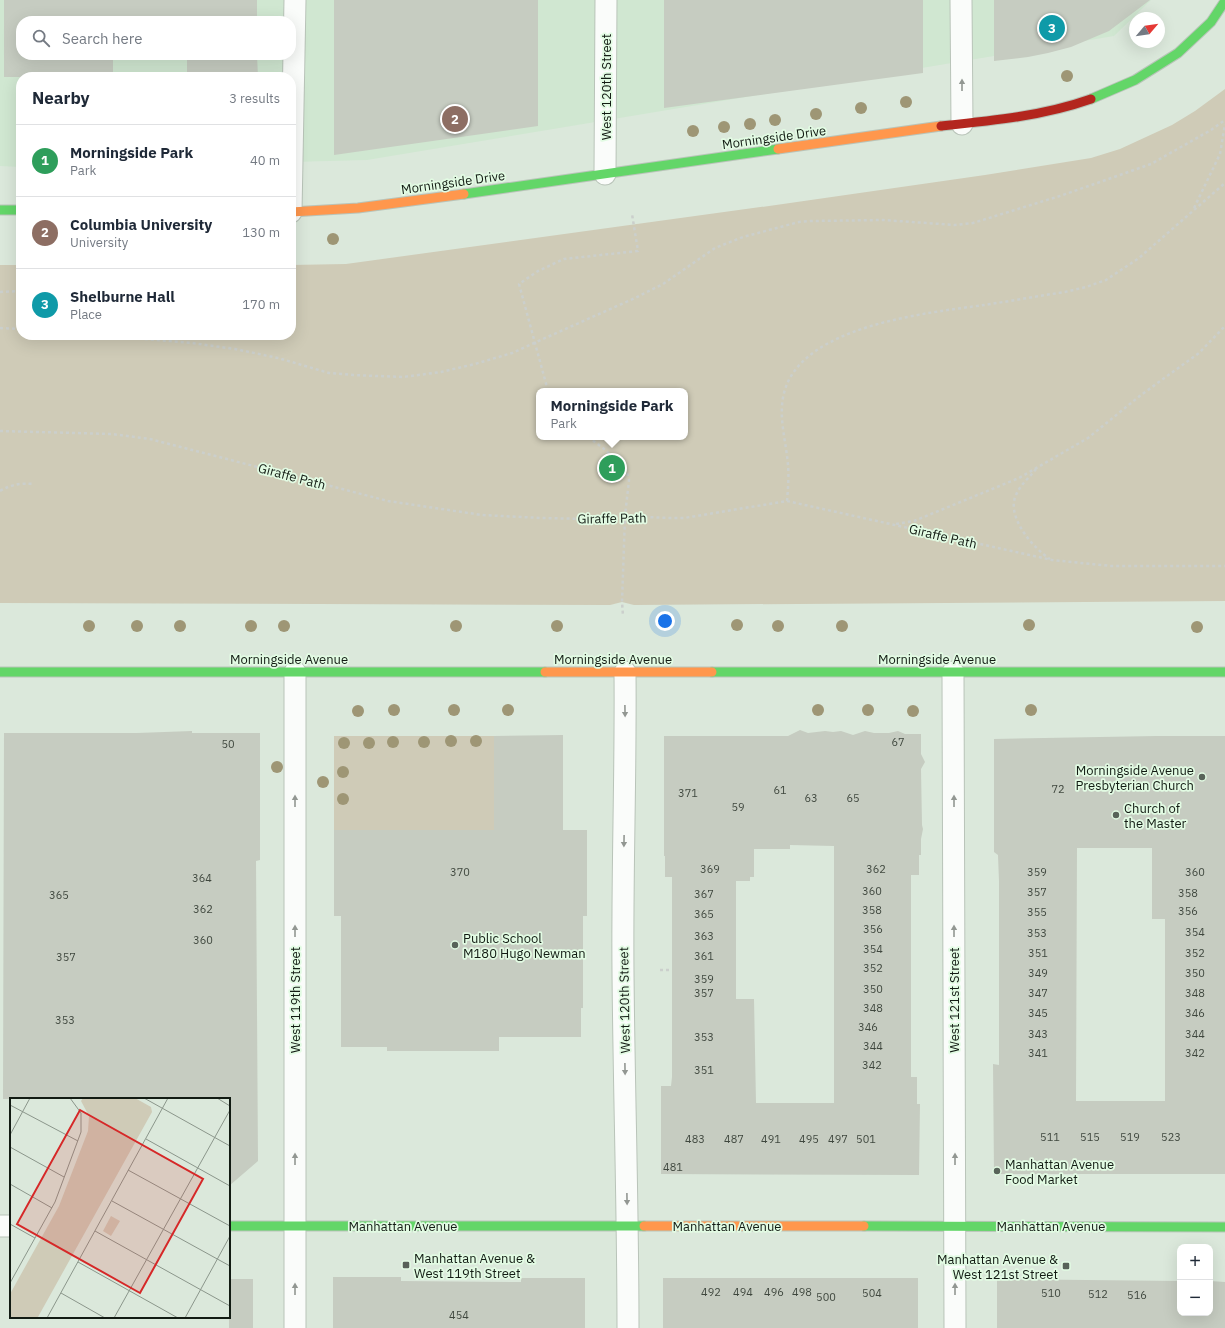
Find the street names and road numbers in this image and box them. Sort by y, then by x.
street label: West 120th Street [598,34,615,140]
street label: Morningside Drive [721,122,827,153]
street label: Morningside Drive [400,167,506,198]
street label: Giraffe Path [256,459,327,494]
street label: Giraffe Path [577,509,647,528]
street label: Giraffe Path [907,520,978,553]
street label: Morningside Avenue [230,651,348,668]
street label: Morningside Avenue [554,651,672,668]
street label: Morningside Avenue [878,651,996,668]
street label: West 119th Street [287,947,304,1053]
street label: West 120th Street [615,947,634,1053]
street label: West 121st Street [946,947,963,1053]
street label: Manhattan Avenue [348,1218,458,1235]
street label: Manhattan Avenue [672,1218,782,1235]
street label: Manhattan Avenue [996,1218,1106,1235]

